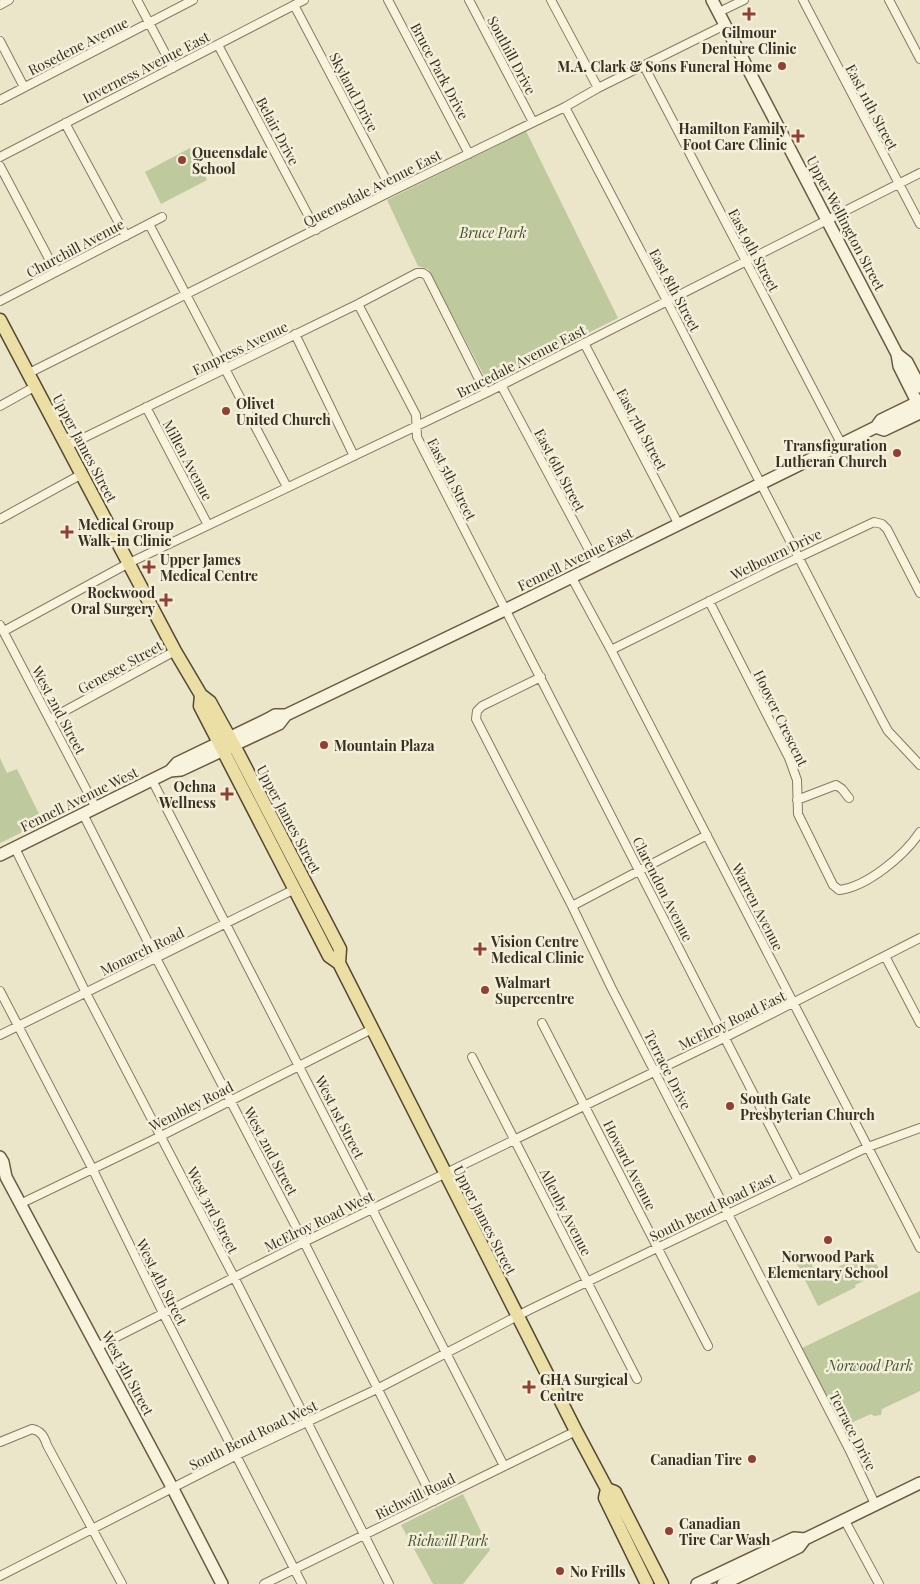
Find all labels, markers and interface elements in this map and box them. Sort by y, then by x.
marker: Gilmour Denture Clinic [742,7,756,21]
street label: Southill Drive [483,12,541,98]
street label: Rosedene Avenue [25,13,131,79]
street label: Bruce Park Drive [407,19,473,123]
place label: Gilmour Denture Clinic [701,23,797,58]
street label: Inverness Avenue East [79,26,214,107]
street label: Skyland Drive [325,49,383,135]
place label: M.A. Clark & Sons Funeral Home [557,57,772,76]
marker: M.A. Clark & Sons Funeral Home [776,60,788,72]
street label: East 11th Street [841,61,903,154]
street label: Belair Drive [252,94,304,168]
place label: Hamilton Family Foot Care Clinic [679,119,788,154]
marker: Hamilton Family Foot Care Clinic [791,129,805,143]
place label: Queensdale School [192,143,268,178]
street label: Queensdale Avenue East [300,144,445,231]
street label: Upper Wellington Street [802,152,890,295]
marker: Queensdale School [176,154,188,166]
street label: East 9th Street [724,205,784,296]
street label: Churchill Avenue [23,214,127,282]
park label: Bruce Park [459,223,526,242]
street label: East 8th Street [645,245,705,336]
street label: Empress Avenue [189,317,291,379]
street label: Brucedale Avenue East [453,320,590,402]
street label: East 7th Street [613,385,672,474]
street label: Upper James Street [48,390,122,506]
place label: Olivet United Church [236,394,331,429]
marker: Olivet United Church [220,405,232,417]
street label: Millen Avenue [159,416,217,504]
street label: East 6th Street [530,425,590,516]
street label: East 5th Street [423,435,481,524]
place label: Transfiguration Lutheran Church [775,436,887,471]
marker: Transfiguration Lutheran Church [891,447,903,459]
place label: Medical Group Walk-in Clinic [77,515,174,550]
street label: Fennell Avenue East [514,522,637,595]
street label: Welbourn Drive [727,524,825,585]
marker: Medical Group Walk-in Clinic [60,525,74,539]
place label: Upper James Medical Centre [160,550,258,585]
marker: Upper James Medical Centre [142,560,156,574]
place label: Rockwood Oral Surgery [71,583,156,618]
marker: Rockwood Oral Surgery [159,593,173,607]
street label: Genesee Street [74,635,167,698]
street label: West 2nd Street [27,662,91,758]
street label: Hoover Crescent [749,667,813,770]
place label: Mountain Plaza [334,736,435,755]
marker: Mountain Plaza [318,739,330,751]
street label: Upper James Street [252,761,326,877]
street label: Fennell Avenue West [17,762,142,836]
place label: Ochna Wellness [158,777,217,812]
marker: Ochna Wellness [220,787,234,801]
street label: Clarendon Avenue [628,833,698,945]
street label: Warren Avenue [727,859,788,954]
street label: Monarch Road [97,922,187,980]
place label: Vision Centre Medical Clinic [490,932,584,967]
marker: Vision Centre Medical Clinic [473,942,487,956]
place label: Walmart Supercentre [494,973,574,1008]
marker: Walmart Supercentre [479,984,491,996]
street label: McElroy Road East [675,985,790,1054]
street label: Terrace Drive [640,1027,696,1113]
street label: West 1st Street [311,1071,369,1163]
street label: Wembley Road [145,1077,236,1136]
place label: South Gate Presbyterian Church [740,1089,875,1124]
marker: South Gate Presbyterian Church [724,1100,736,1112]
street label: West 2nd Street [239,1103,303,1199]
street label: Howard Avenue [599,1117,661,1213]
street label: Upper James Street [449,1162,521,1279]
street label: West 3rd Street [183,1163,243,1257]
street label: Allenby Avenue [535,1164,596,1259]
street label: South Bend Road East [646,1168,779,1246]
street label: McElroy Road West [261,1186,378,1256]
marker: Norwood Park Elementary School [822,1234,834,1246]
street label: West 4th Street [132,1235,192,1329]
place label: Norwood Park Elementary School [768,1247,889,1282]
street label: West 5th Street [97,1326,159,1420]
park label: Norwood Park [825,1356,913,1375]
place label: GHA Surgical Centre [540,1370,629,1405]
marker: GHA Surgical Centre [522,1380,536,1394]
street label: Terrace Drive [825,1388,881,1474]
street label: South Bend Road West [186,1395,321,1474]
place label: Canadian Tire [650,1450,742,1469]
marker: Canadian Tire [746,1453,758,1465]
street label: Richwill Road [372,1469,458,1523]
place label: Canadian Tire Car Wash [679,1514,771,1549]
marker: Canadian Tire Car Wash [663,1525,675,1537]
park label: Richwill Park [407,1531,488,1550]
place label: No Frills [570,1562,626,1581]
marker: No Frills [554,1565,566,1577]

